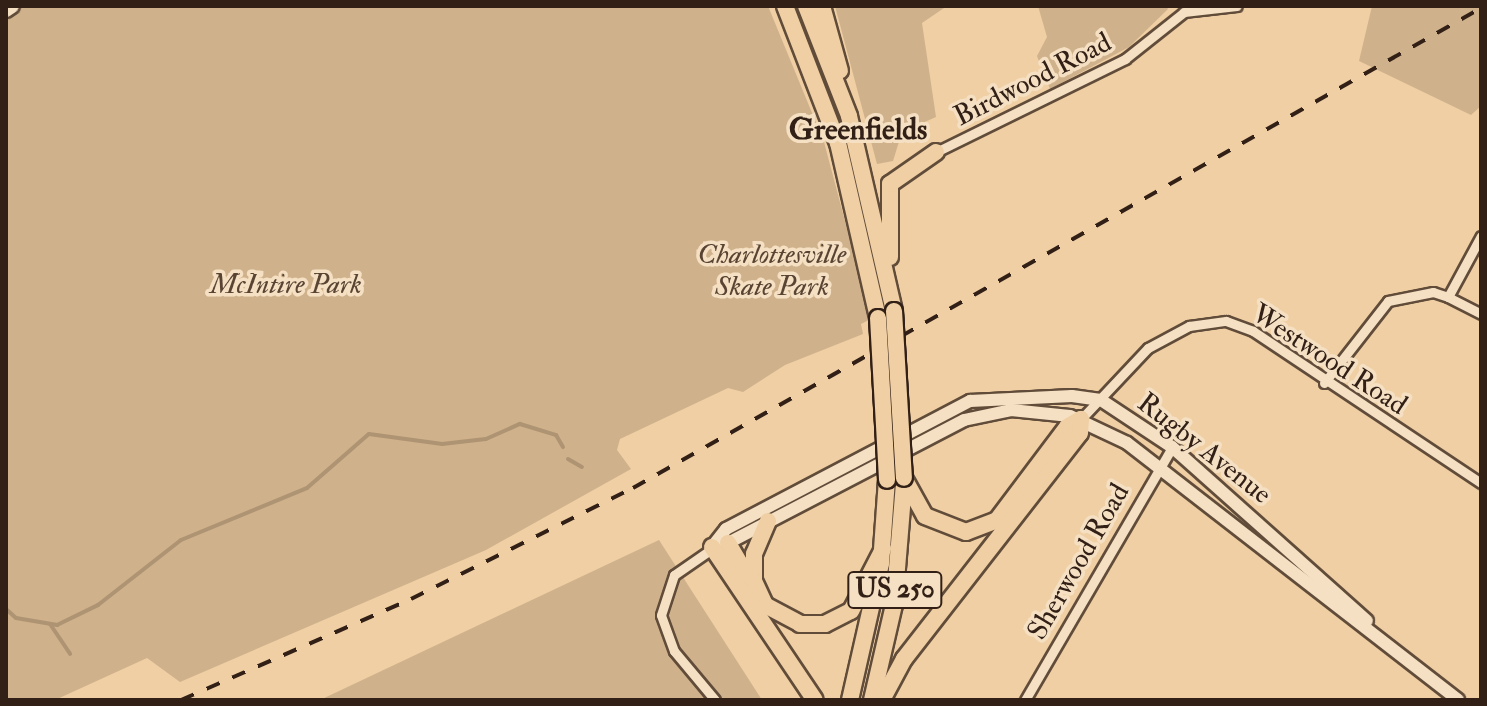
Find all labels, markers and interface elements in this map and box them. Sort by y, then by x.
street label: Birdwood Road [949,26,1117,134]
district label: Greenfields [789,112,927,148]
park label: Charlottesville Skate Park [698,238,846,304]
park label: McIntire Park [210,268,362,302]
street label: Westwood Road [1245,297,1413,423]
street label: Rugby Avenue [1130,386,1278,512]
street label: Sherwood Road [1021,478,1137,646]
road number: US 250 [847,568,943,612]

